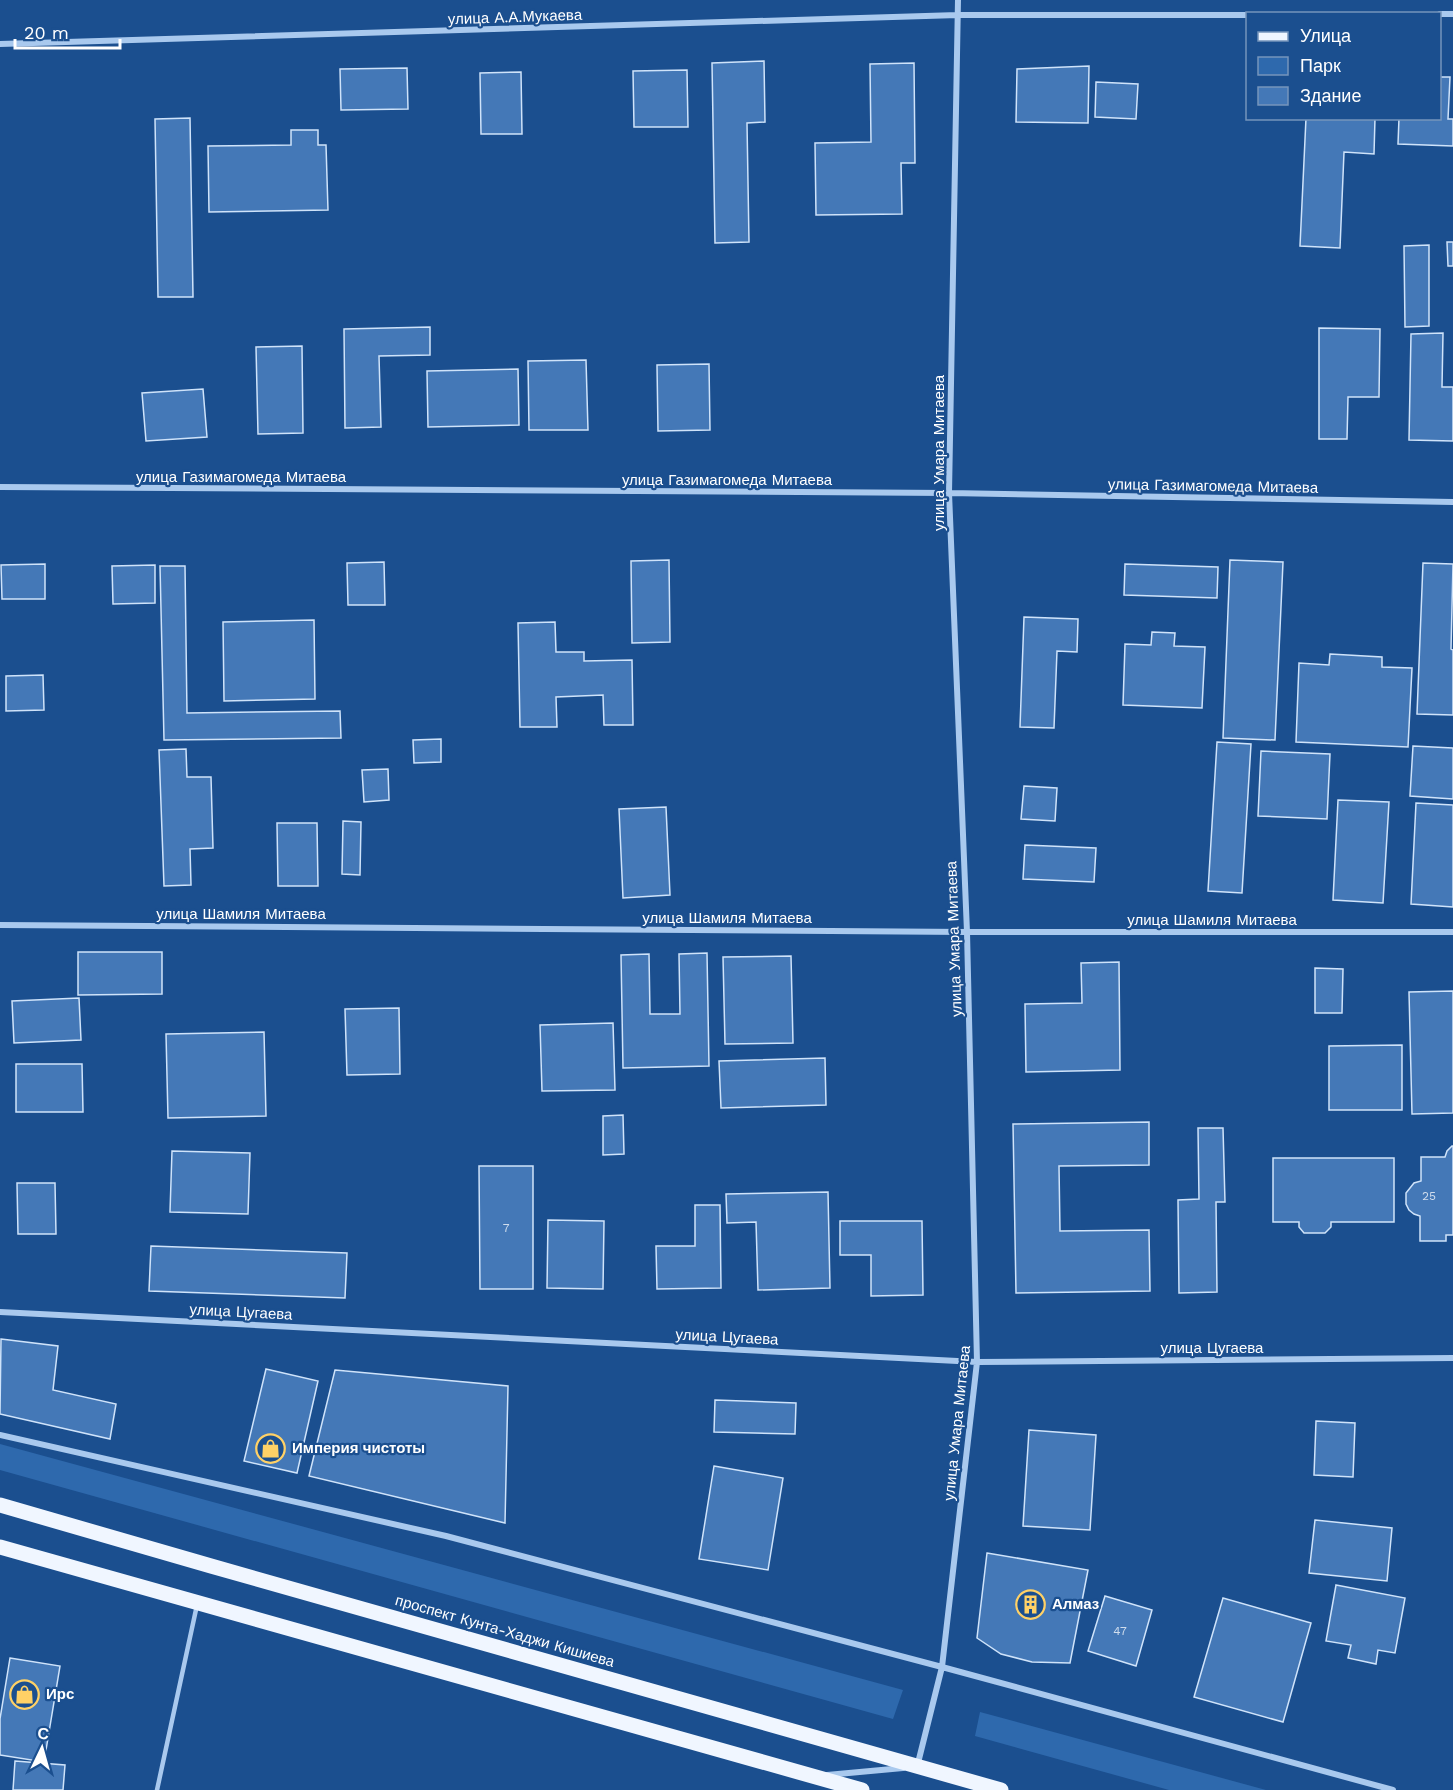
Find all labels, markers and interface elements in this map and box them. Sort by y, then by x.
street label: улица А.А.Мукаева [448,6,583,28]
scale bar [15,12,120,50]
legend [1246,12,1441,120]
text: 20 m [24,22,69,43]
text: Улица [1300,25,1352,46]
text: Парк [1300,55,1341,76]
text: Здание [1300,85,1361,106]
street label: улица Умара Митаева [930,374,948,531]
street label: улица Газимагомеда Митаева [136,468,347,486]
street label: улица Газимагомеда Митаева [622,471,833,489]
street label: улица Газимагомеда Митаева [1108,475,1319,497]
street label: улица Умара Митаева [942,860,966,1017]
street label: улица Шамиля Митаева [156,905,326,923]
street label: улица Шамиля Митаева [642,909,812,927]
street label: улица Шамиля Митаева [1127,911,1297,929]
house number: 25 [1422,1189,1436,1203]
house number: 7 [503,1221,510,1235]
street label: улица Цугаева [189,1300,294,1324]
street label: улица Цугаева [675,1325,780,1349]
street label: улица Цугаева [1161,1339,1264,1357]
street label: улица Умара Митаева [940,1344,974,1502]
shop icon: Империя чистоты [255,1432,287,1464]
place label: Империя чистоты [292,1439,425,1457]
building icon: Алмаз [1015,1588,1047,1620]
street label: проспект Кунта-Хаджи Кишиева [393,1591,617,1671]
place label: Алмаз [1052,1595,1099,1613]
house number: 47 [1113,1624,1127,1638]
shop icon: Ирс [9,1678,41,1710]
place label: Ирс [46,1685,74,1703]
north arrow [12,1718,72,1778]
text: С [37,1724,50,1744]

